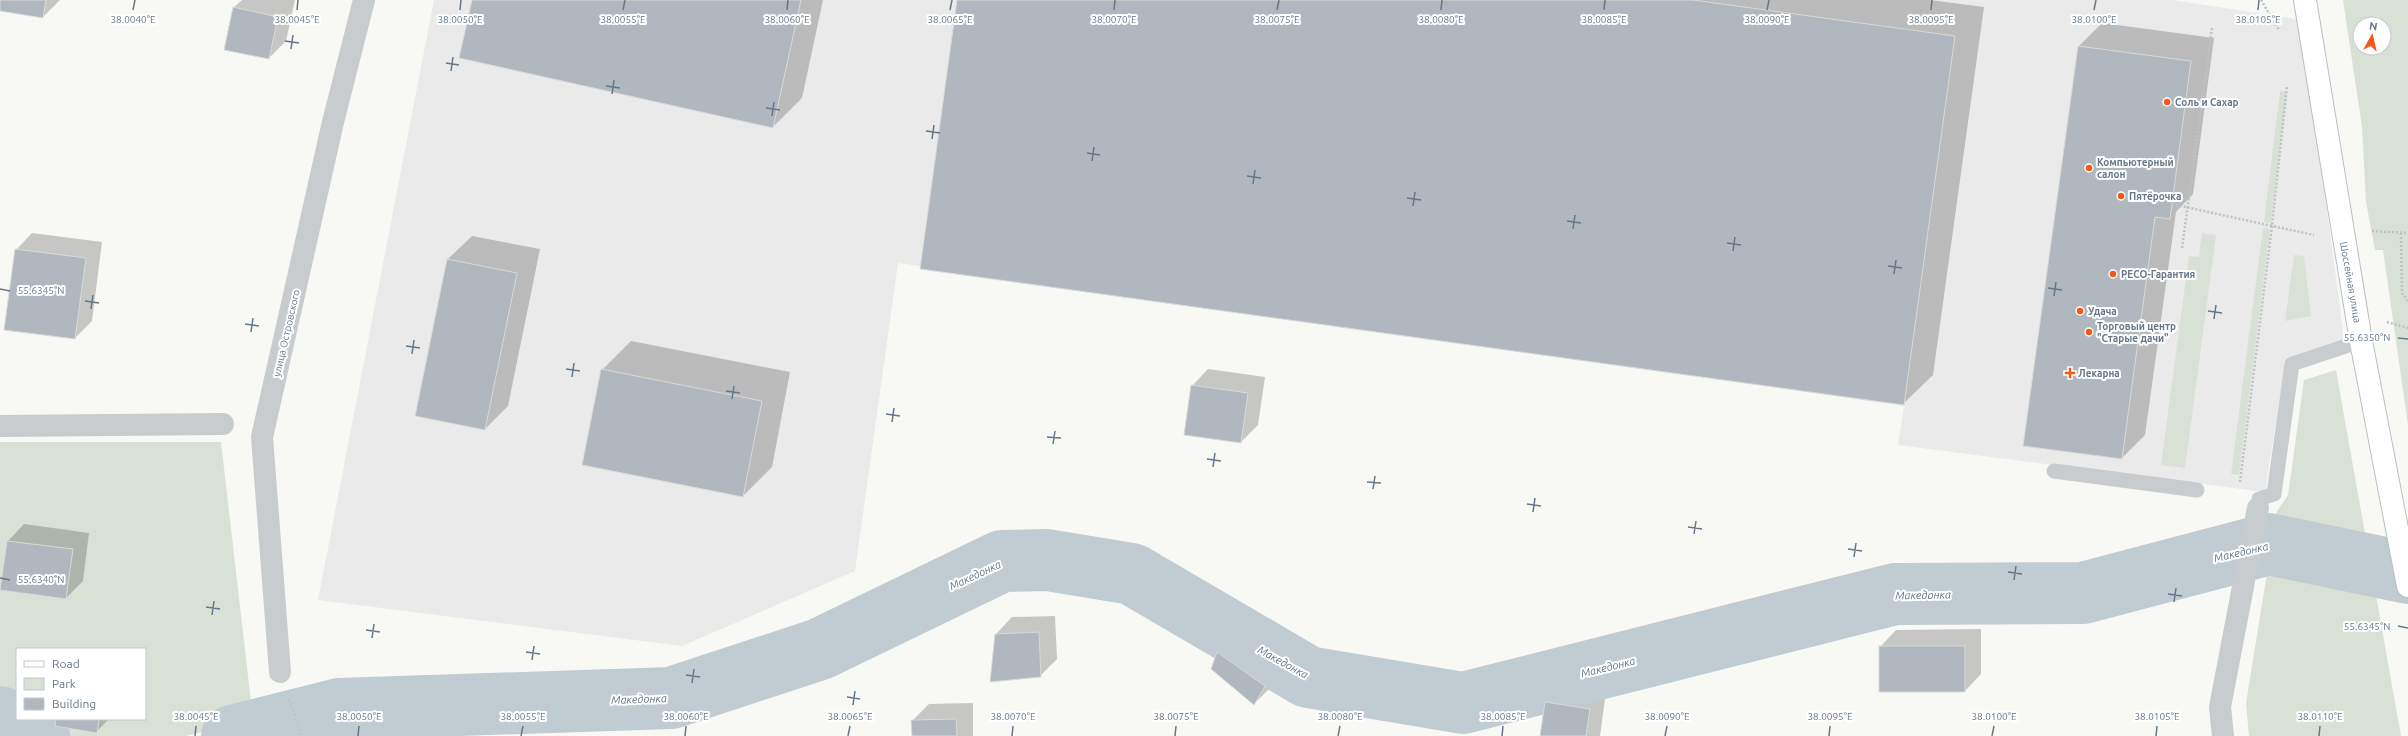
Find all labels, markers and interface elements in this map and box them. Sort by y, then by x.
text: 38.0040°E [110,14,156,25]
text: 38.0045°E [274,14,320,25]
text: 38.0050°E [437,14,483,25]
text: 38.0055°E [600,14,646,25]
text: 38.0060°E [764,14,810,25]
text: 38.0065°E [927,14,973,25]
text: 38.0070°E [1091,14,1137,25]
text: 38.0075°E [1254,14,1300,25]
text: 38.0080°E [1418,14,1464,25]
text: 38.0085°E [1581,14,1627,25]
text: 38.0090°E [1744,14,1790,25]
text: 38.0095°E [1908,14,1954,25]
text: 38.0100°E [2071,14,2117,25]
text: 38.0105°E [2235,14,2281,25]
north arrow [2352,16,2392,56]
text: N [2368,20,2378,33]
marker: Соль и Сахар [2162,97,2172,107]
place label: Соль и Сахар [2175,97,2239,108]
place label: Компьютерный салон [2097,157,2174,180]
marker: Компьютерный салон [2084,163,2094,173]
marker: Пятёрочка [2116,191,2126,201]
place label: Пятёрочка [2129,191,2181,202]
street label: Шоссейная улица [2338,241,2363,324]
marker: РЕСО-Гарантия [2108,269,2118,279]
place label: РЕСО-Гарантия [2121,269,2195,280]
text: 55.6345°N [18,285,64,296]
street label: улица Островского [271,288,302,378]
marker: Удача [2075,306,2085,316]
place label: Удача [2088,306,2117,317]
place label: Торговый центр "Старые дачи" [2097,321,2176,344]
marker: Торговый центр "Старые дачи" [2084,327,2094,337]
text: 55.6350°N [2344,332,2390,343]
marker: Лекарна [2065,368,2075,378]
place label: Лекарна [2078,368,2120,379]
water label: Македонка [2213,540,2269,564]
water label: Македонка [947,558,1003,592]
text: 55.6340°N [18,574,64,585]
water label: Македонка [1895,589,1951,601]
text: 55.6345°N [2344,621,2390,632]
water label: Македонка [1256,643,1310,681]
legend [16,648,146,720]
water label: Македонка [1580,654,1636,680]
text: Road [52,657,80,670]
text: Park [52,677,76,690]
water label: Македонка [611,692,667,706]
text: Building [52,697,96,710]
text: 38.0045°E [173,711,219,722]
text: 38.0050°E [336,711,382,722]
text: 38.0055°E [500,711,546,722]
text: 38.0060°E [663,711,709,722]
text: 38.0065°E [827,711,873,722]
text: 38.0070°E [990,711,1036,722]
text: 38.0075°E [1153,711,1199,722]
text: 38.0080°E [1317,711,1363,722]
text: 38.0085°E [1480,711,1526,722]
text: 38.0090°E [1644,711,1690,722]
text: 38.0095°E [1807,711,1853,722]
text: 38.0100°E [1971,711,2017,722]
text: 38.0105°E [2134,711,2180,722]
text: 38.0110°E [2297,711,2343,722]

